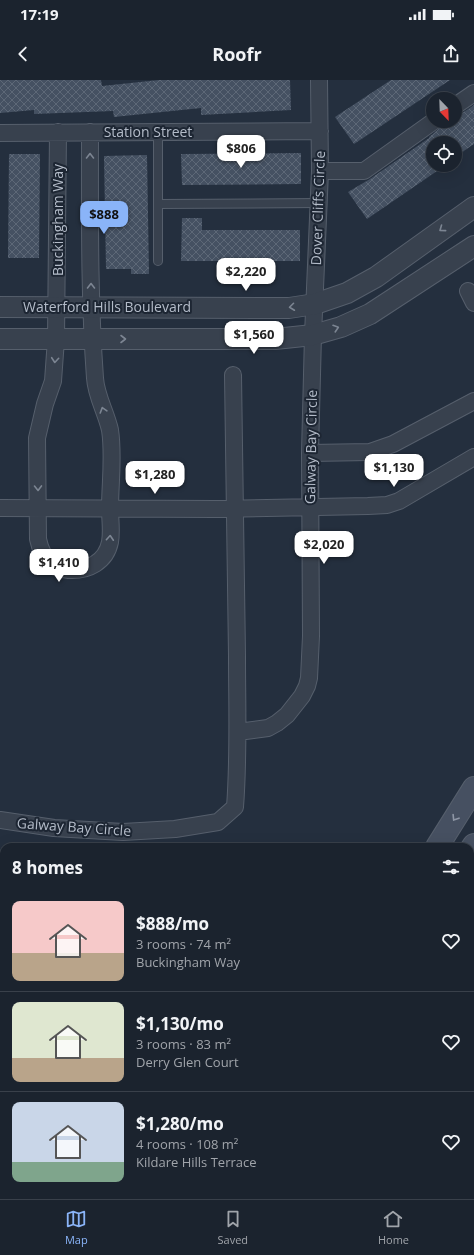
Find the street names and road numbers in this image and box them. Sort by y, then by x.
street label: Station Street [104,122,192,141]
street label: Dover Cliffs Circle [306,150,329,266]
street label: Buckingham Way [48,163,67,276]
street label: Waterford Hills Boulevard [23,297,191,316]
street label: Galway Bay Circle [300,389,321,504]
street label: Galway Bay Circle [16,813,132,840]

